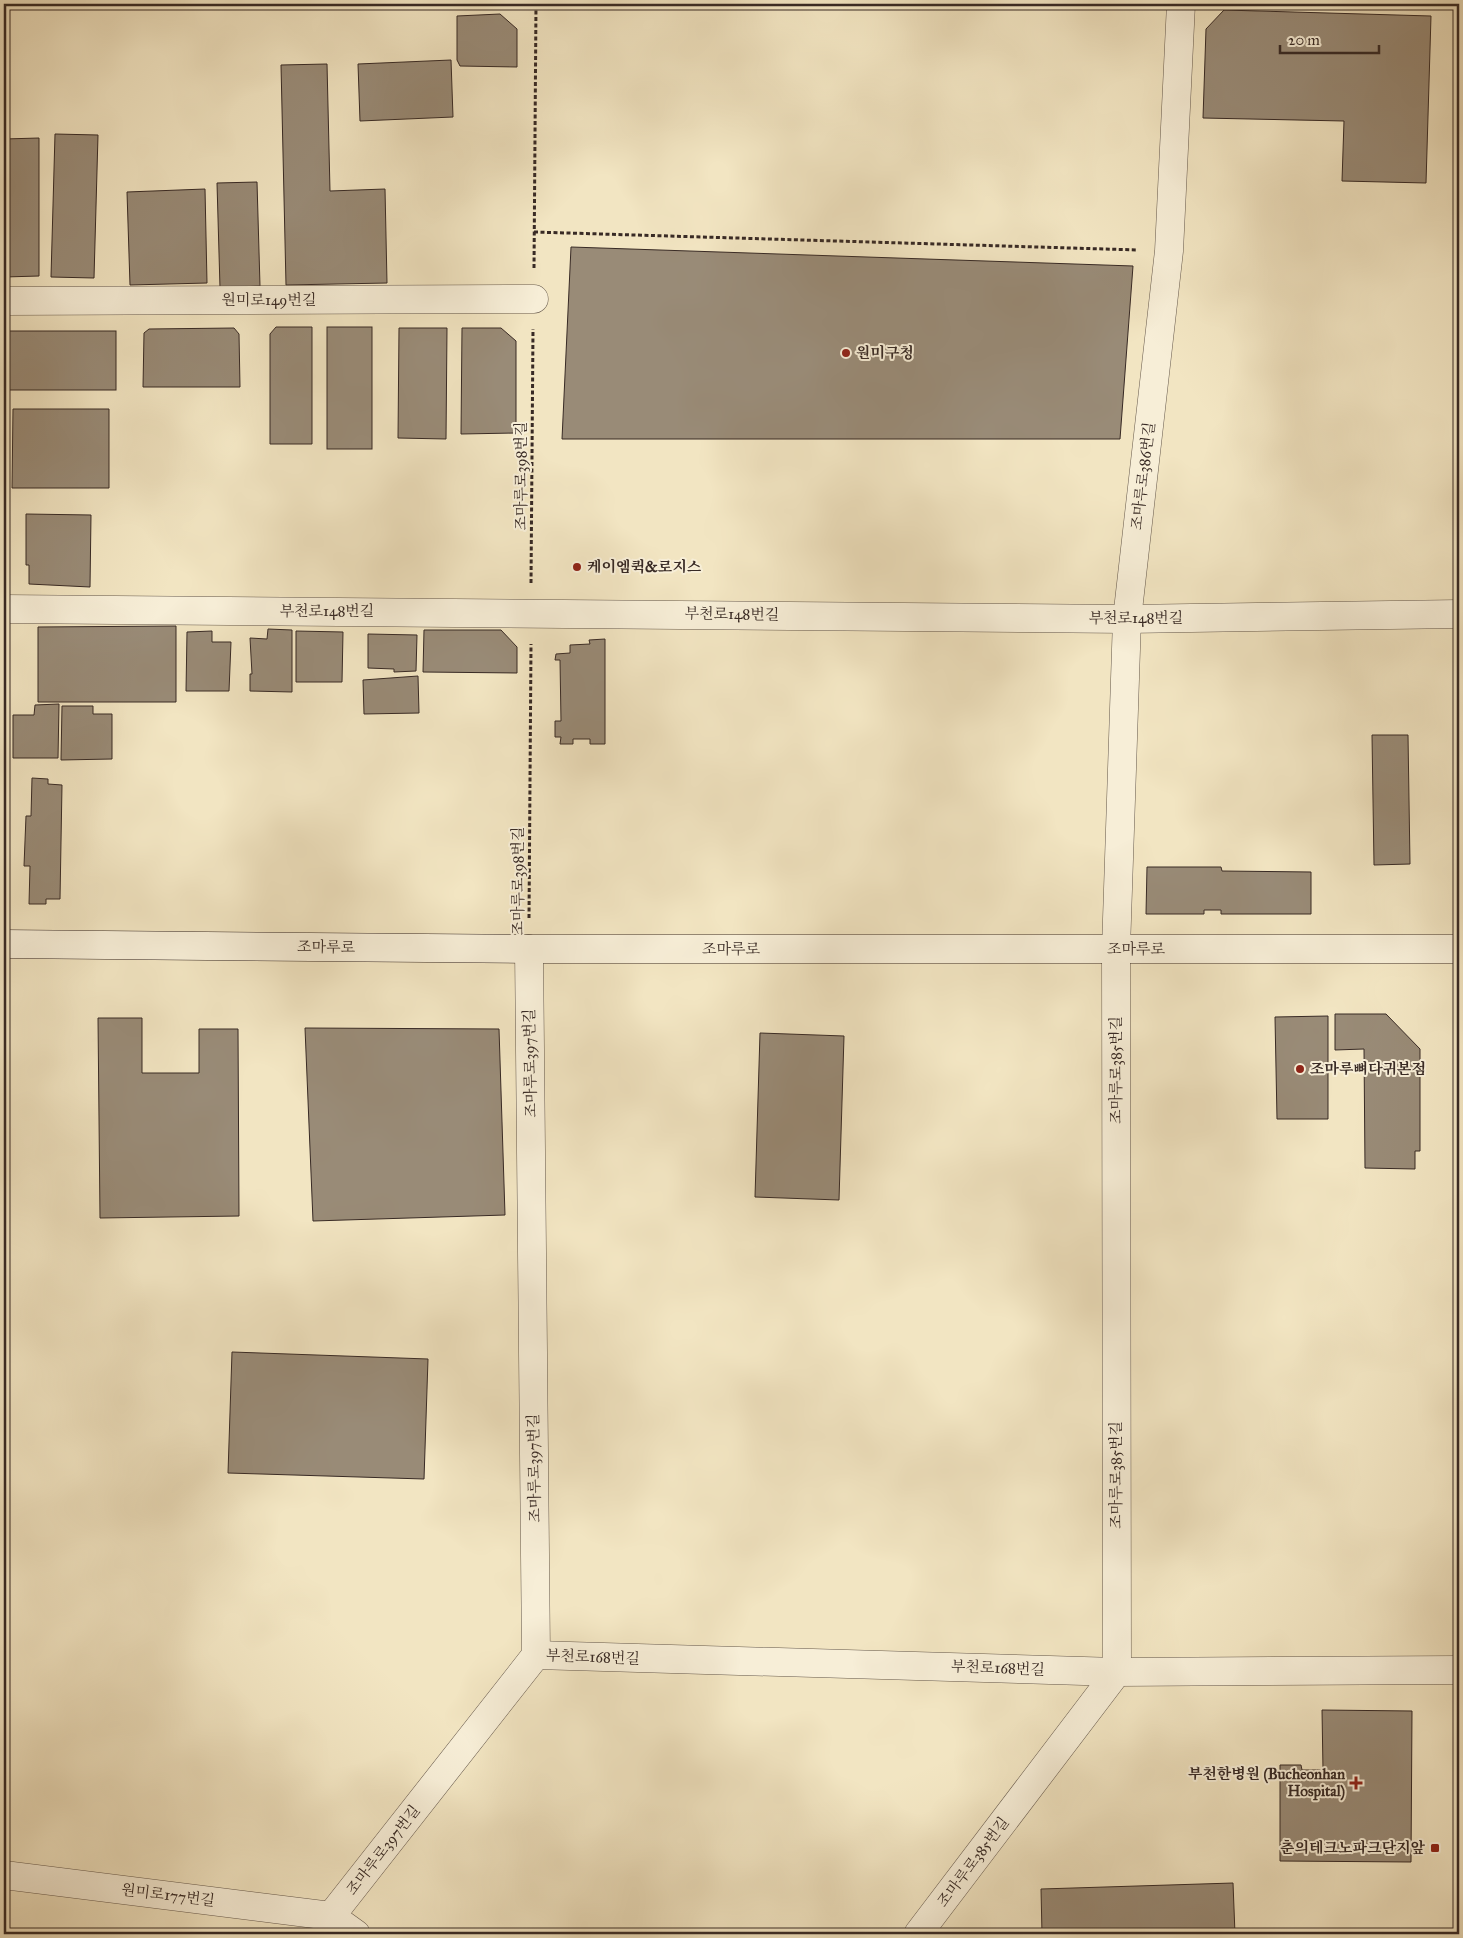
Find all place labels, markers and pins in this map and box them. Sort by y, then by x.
place label: 원미구청 [856,344,914,362]
marker: 원미구청 [840,347,852,359]
place label: 케이엠퀵&로지스 [587,558,702,576]
marker: 케이엠퀵&로지스 [571,561,583,573]
place label: 조마루뼈다귀본점 [1310,1060,1426,1078]
marker: 조마루뼈다귀본점 [1294,1063,1306,1075]
place label: 부천한병원 (Bucheonhan Hospital) [1188,1765,1346,1801]
marker: 부천한병원 (Bucheonhan Hospital) [1349,1776,1363,1790]
place label: 춘의테크노파크단지앞 [1280,1839,1426,1857]
marker: 춘의테크노파크단지앞 [1429,1842,1441,1854]

